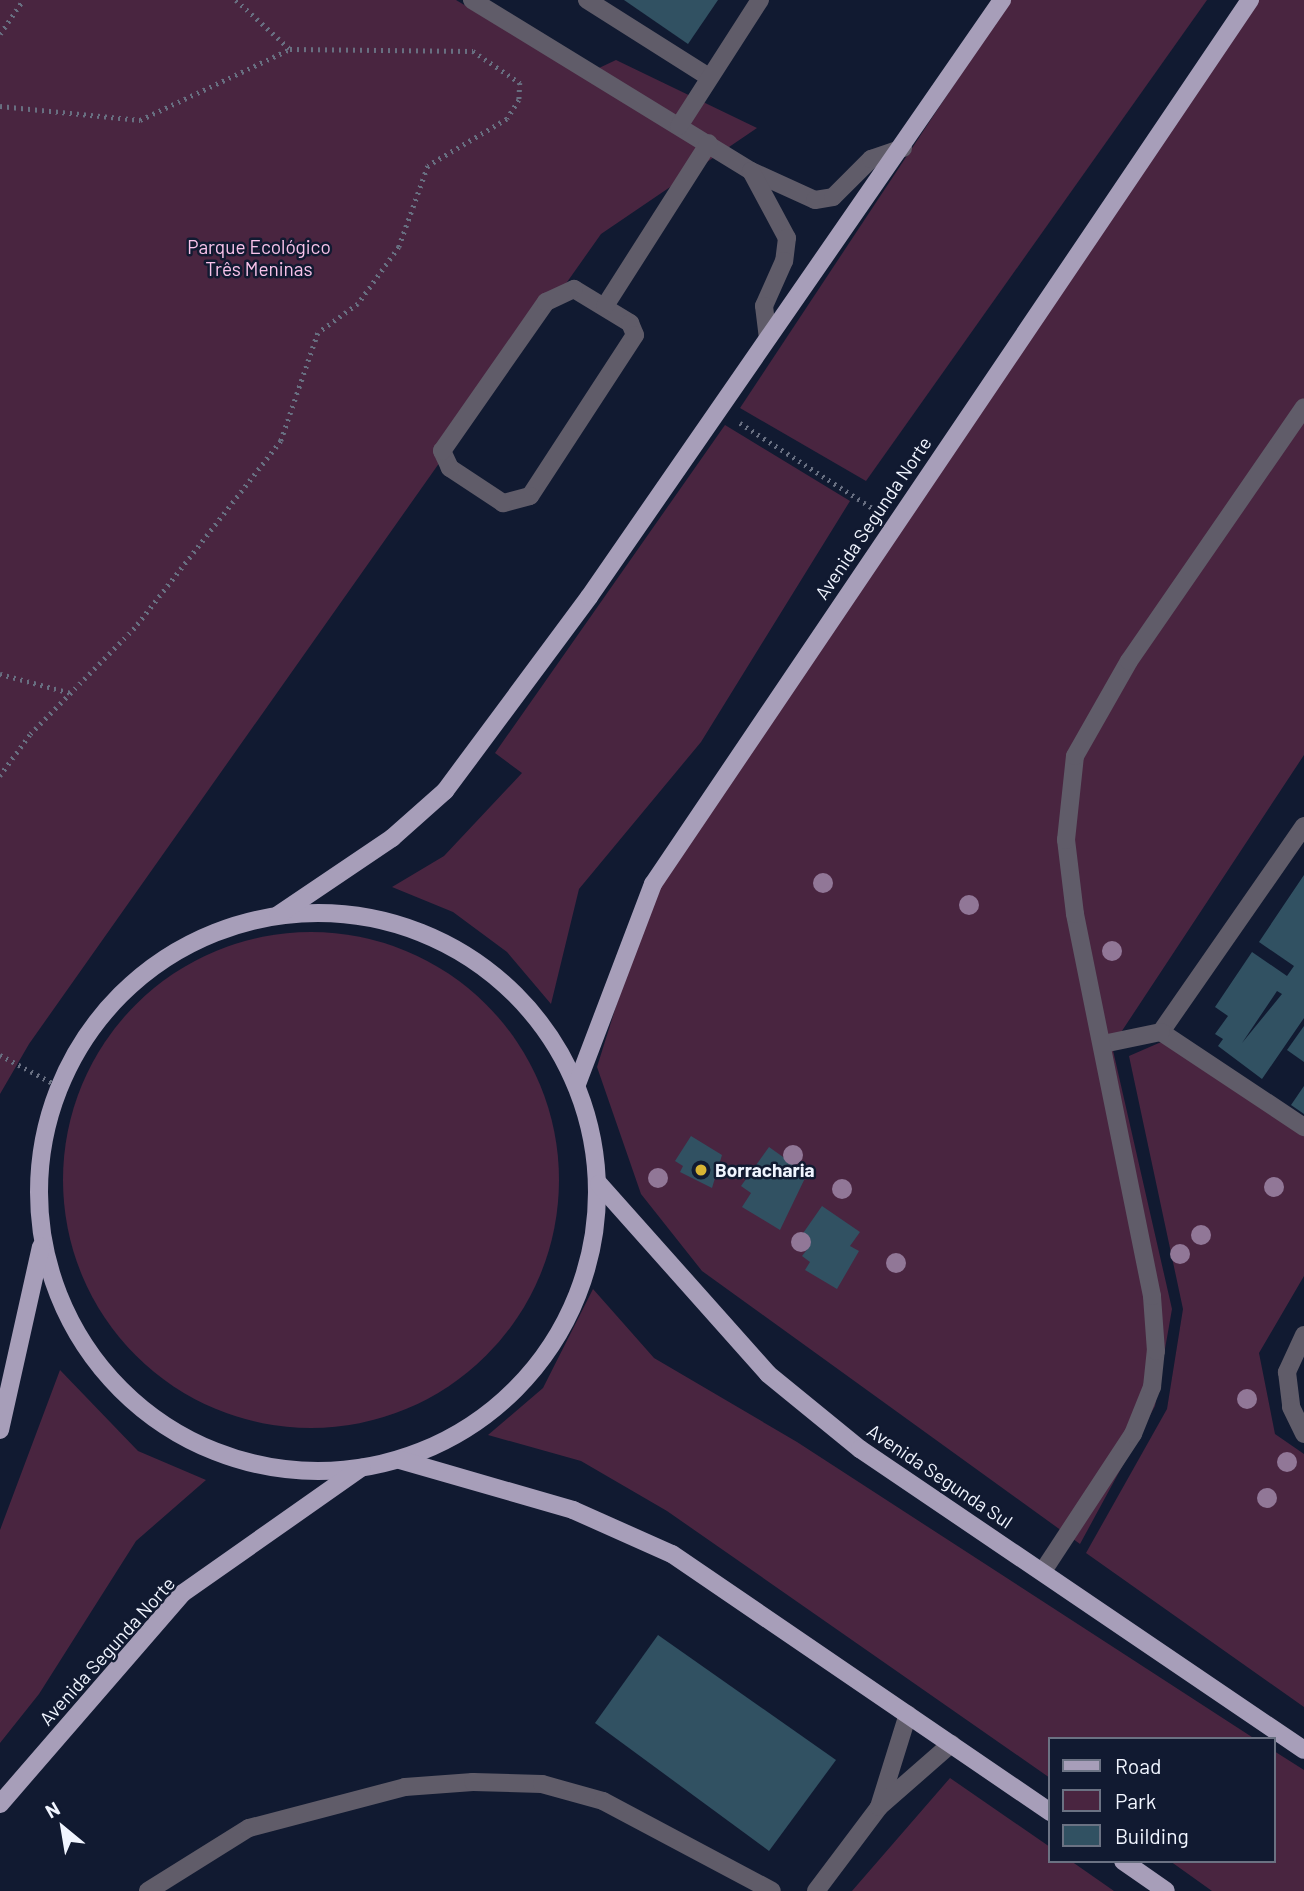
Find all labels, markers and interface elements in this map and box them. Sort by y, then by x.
park label: Parque Ecológico Três Meninas [187,236,331,280]
street label: Avenida Segunda Norte [810,432,936,604]
place label: Borracharia [715,1159,815,1181]
marker: Borracharia [693,1162,709,1178]
street label: Avenida Segunda Sul [863,1419,1017,1533]
street label: Avenida Segunda Norte [34,1572,180,1730]
legend [1048,1737,1276,1863]
text: Road [1115,1753,1161,1778]
text: Park [1115,1788,1156,1813]
north arrow [28,1793,98,1863]
text: N [41,1796,63,1823]
text: Building [1115,1823,1189,1848]

